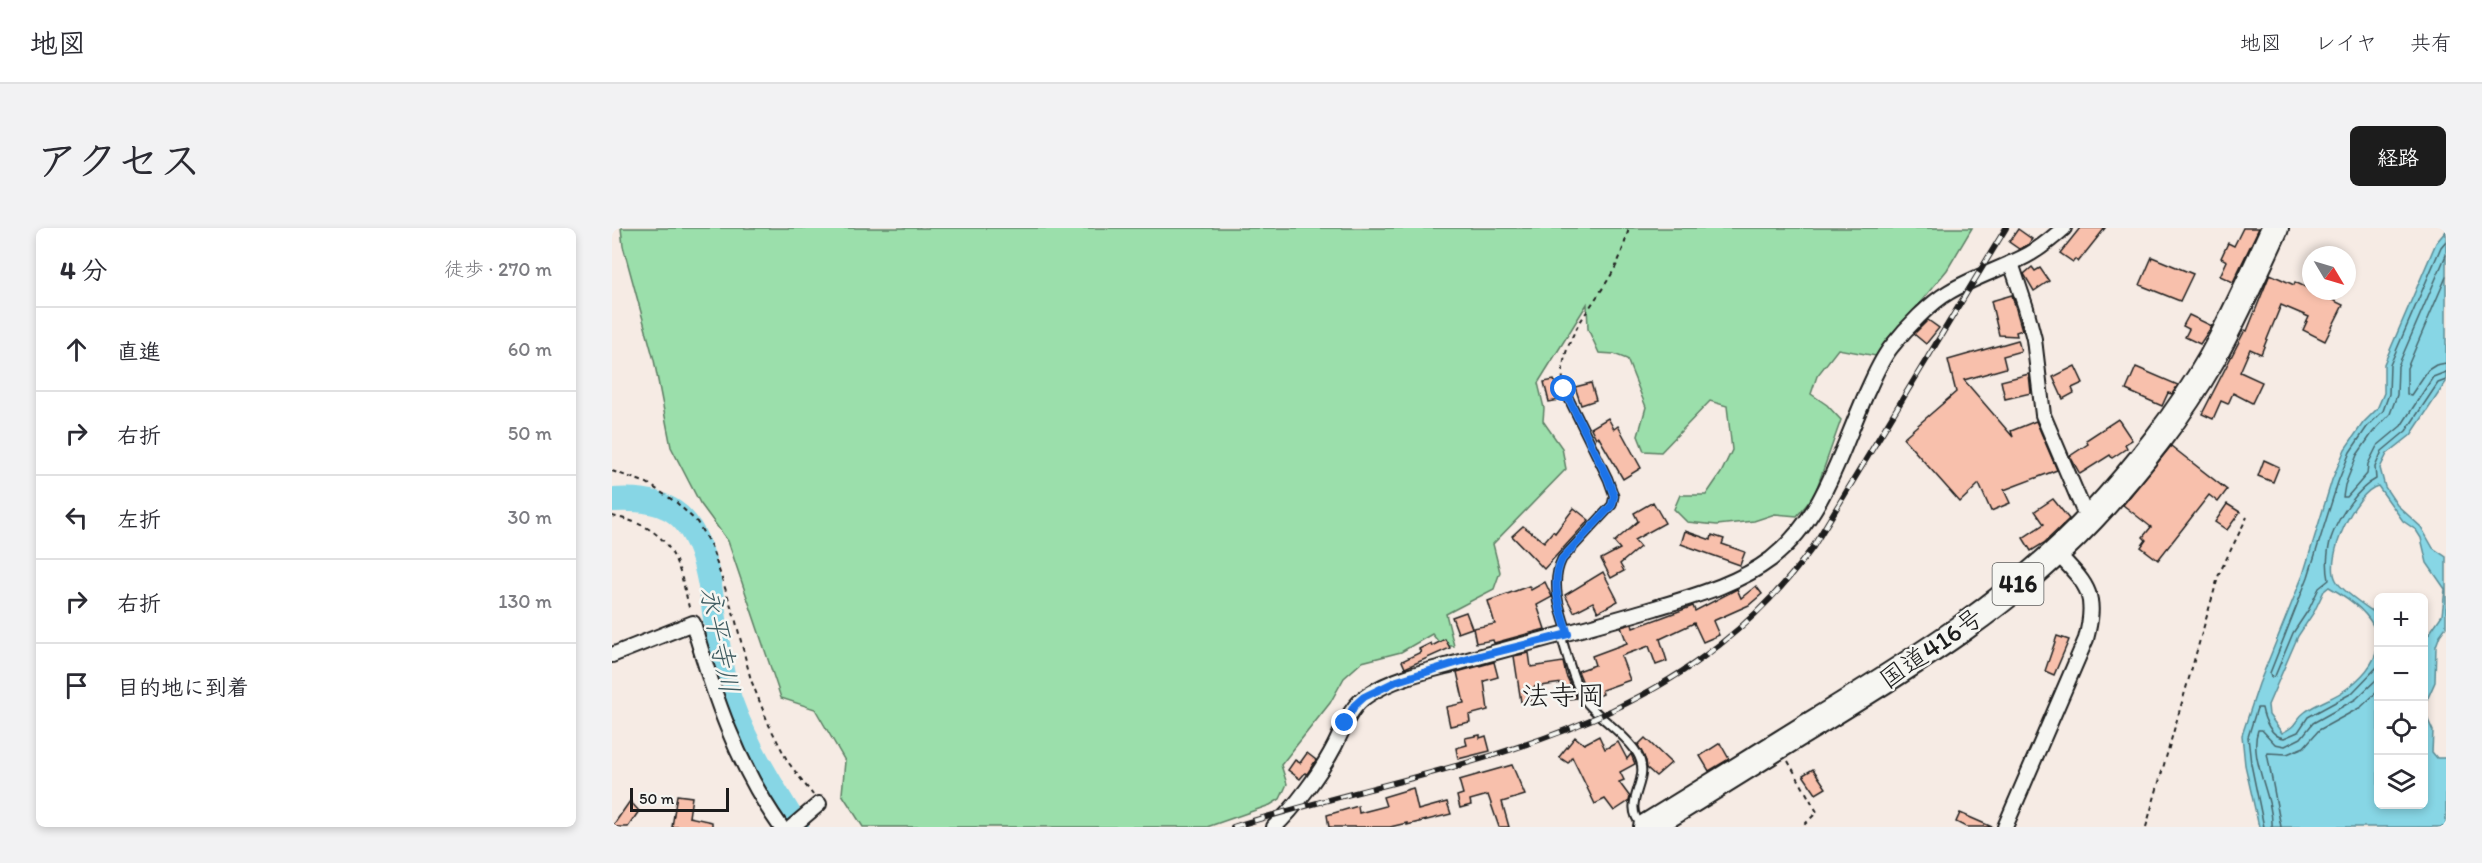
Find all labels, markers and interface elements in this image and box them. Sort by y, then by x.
text: 地図 [30,26,86,60]
text: 地図 [2240,30,2282,55]
text: レイヤ [2315,30,2377,55]
text: 共有 [2410,30,2452,55]
button: 経路 [2350,126,2446,186]
text: アクセス [36,135,201,186]
north arrow [2302,246,2356,300]
text: 4 分 [60,254,107,286]
text: 徒歩 · 270 m [444,257,552,281]
icon: ahead [60,333,93,366]
text: 60 m [508,337,552,361]
text: 直進 [117,338,161,365]
route start [1550,375,1576,401]
icon: right [60,417,93,450]
text: 50 m [508,421,552,445]
text: 右折 [117,422,161,449]
icon: left [60,501,93,534]
text: 30 m [507,505,552,529]
text: 左折 [117,506,161,533]
road number: 416 [1992,563,2044,605]
water label: 永平寺川 [694,584,747,696]
icon: right [60,585,93,618]
text: 130 m [498,589,552,613]
text: 右折 [117,590,161,617]
map controls [2374,593,2428,809]
button: + [2374,593,2428,647]
street label: 国道416号 [1873,601,1989,695]
button: − [2374,647,2428,701]
icon: arrive [60,669,93,702]
text: 目的地に到着 [117,674,249,701]
district label: 法寺岡 [1521,678,1605,712]
button: locate [2374,701,2428,755]
route end [1331,709,1357,735]
button: layers [2374,755,2428,809]
scale bar [630,785,729,812]
text: 50 m [639,789,674,808]

